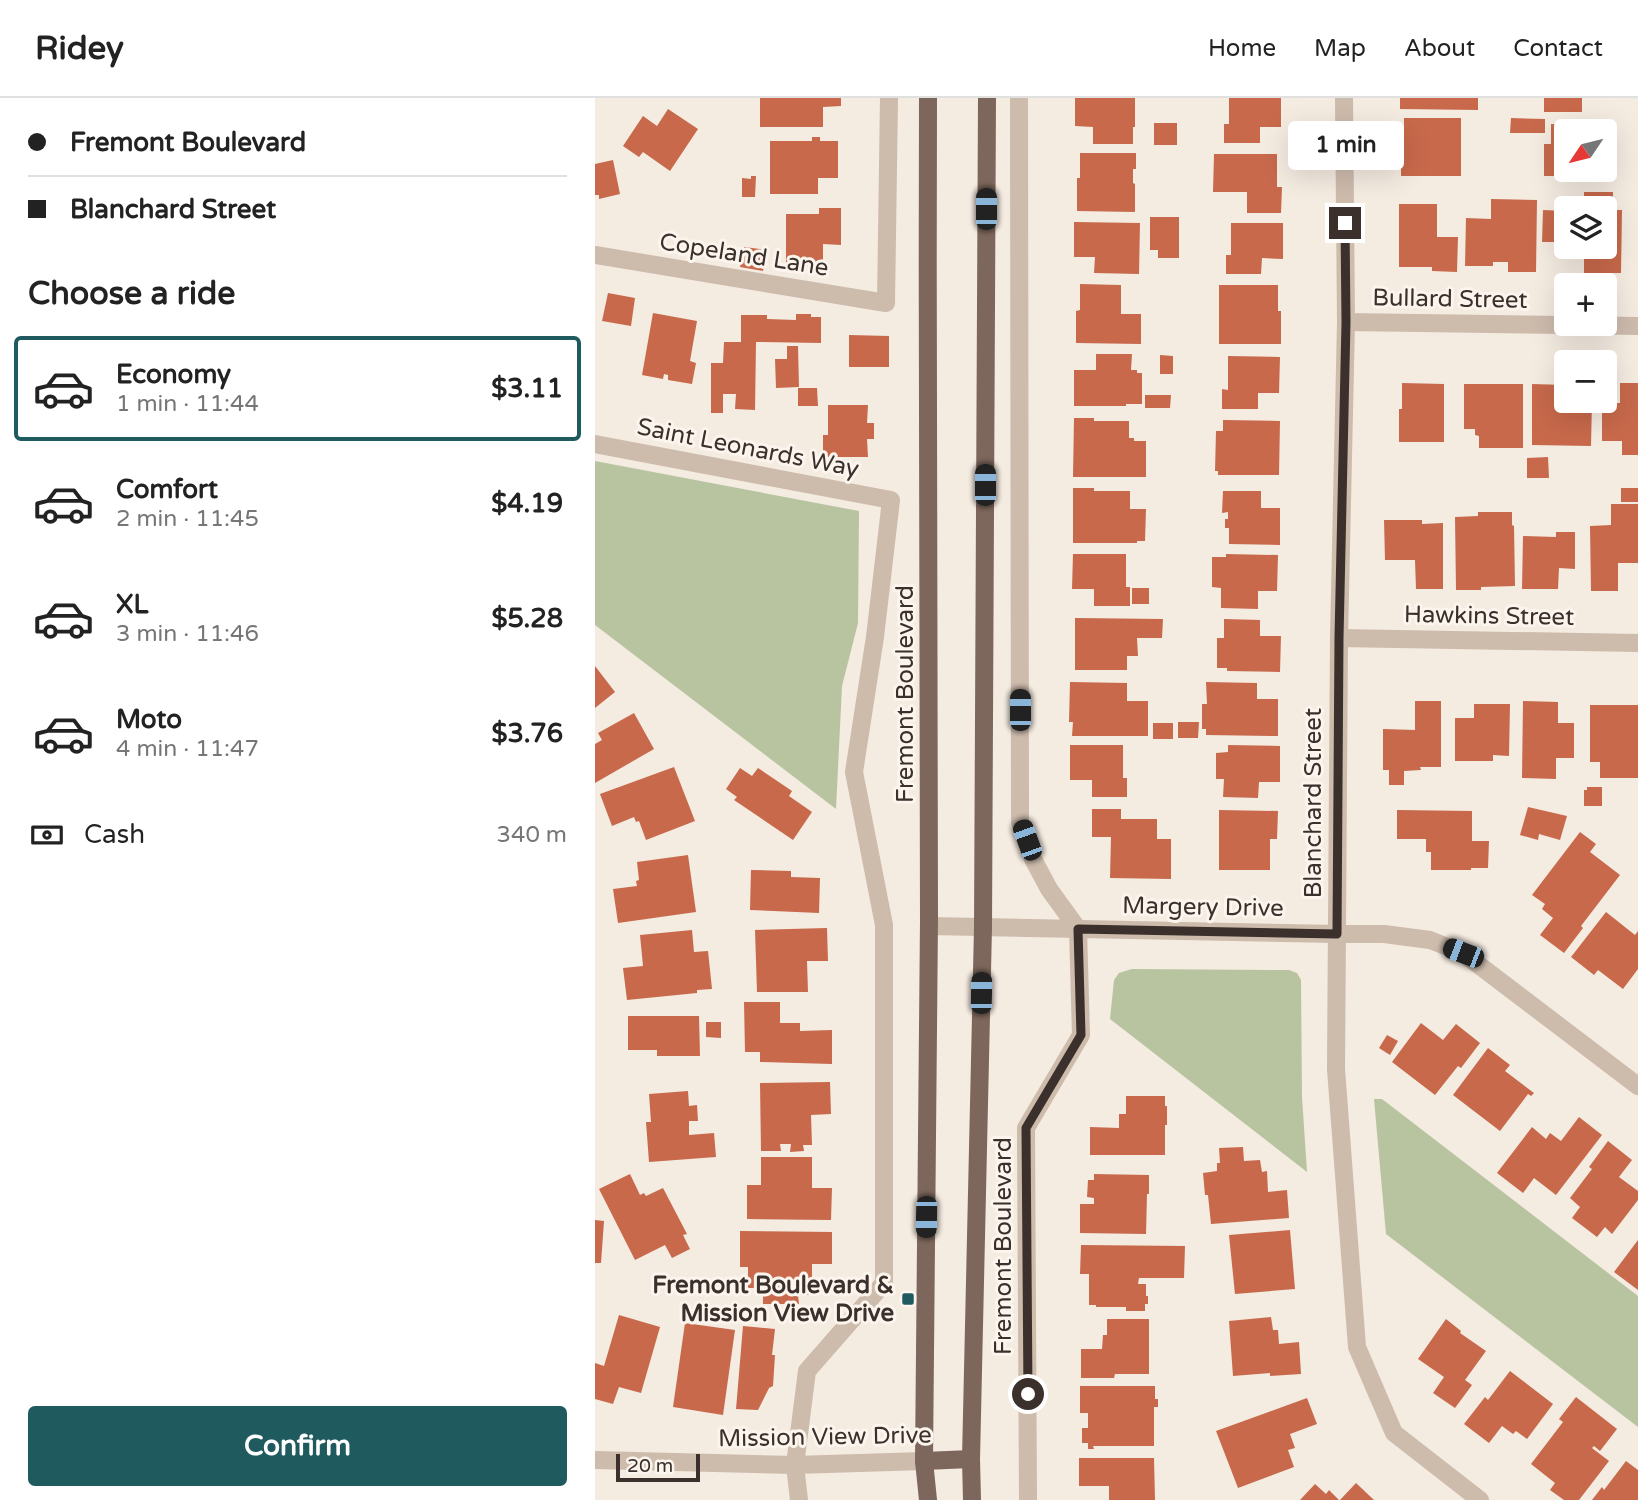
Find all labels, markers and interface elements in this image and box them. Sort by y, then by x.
text: Ridey [35,29,124,68]
text: Home [1208,34,1276,63]
text: Map [1314,34,1366,63]
text: About [1404,34,1475,63]
text: Contact [1513,34,1603,63]
north arrow [1554,119,1617,182]
map controls [1554,119,1617,413]
callout: 1 min [1287,122,1403,170]
text: Fremont Boulevard [70,127,306,158]
text: 1 min [1315,131,1377,159]
car [976,188,997,230]
text: Blanchard Street [70,194,276,225]
button: layers [1554,196,1617,259]
route end [1329,207,1361,239]
street label: Copeland Lane [657,227,831,283]
button: + [1554,273,1617,336]
text: Choose a ride [28,275,235,313]
street label: Bullard Street [1372,283,1528,315]
button: − [1554,350,1617,413]
icon: car [32,357,95,420]
text: Economy [116,359,231,390]
text: $3.11 [491,373,563,404]
text: 1 min · 11:44 [116,390,259,418]
street label: Saint Leonards Way [635,412,861,484]
car [975,464,996,506]
icon: car [32,472,95,535]
text: Comfort [116,474,218,505]
text: $4.19 [491,488,563,519]
text: 2 min · 11:45 [116,505,259,533]
street label: Fremont Boulevard [891,585,920,803]
icon: car [32,587,95,650]
text: XL [116,589,148,620]
street label: Hawkins Street [1404,600,1574,632]
text: $5.28 [491,603,563,634]
text: 3 min · 11:46 [116,620,259,648]
car [1010,689,1031,731]
icon: car [32,702,95,765]
text: Moto [116,704,182,735]
street label: Blanchard Street [1299,708,1328,898]
text: $3.76 [491,718,563,749]
text: 4 min · 11:47 [116,735,259,763]
icon: cash [28,816,66,854]
car [1010,817,1045,863]
text: Cash [84,819,145,850]
text: 340 m [497,821,567,849]
street label: Margery Drive [1122,891,1284,923]
car [1440,936,1487,970]
car [971,972,992,1014]
street label: Fremont Boulevard [989,1137,1018,1355]
car [916,1196,937,1238]
place label: Fremont Boulevard & Mission View Drive [652,1271,894,1328]
marker: Fremont Boulevard & Mission View Drive [900,1291,916,1307]
route start [1012,1378,1044,1410]
button: Confirm [28,1406,567,1486]
street label: Mission View Drive [718,1421,932,1453]
scale bar [616,1451,700,1483]
text: 20 m [627,1455,673,1477]

